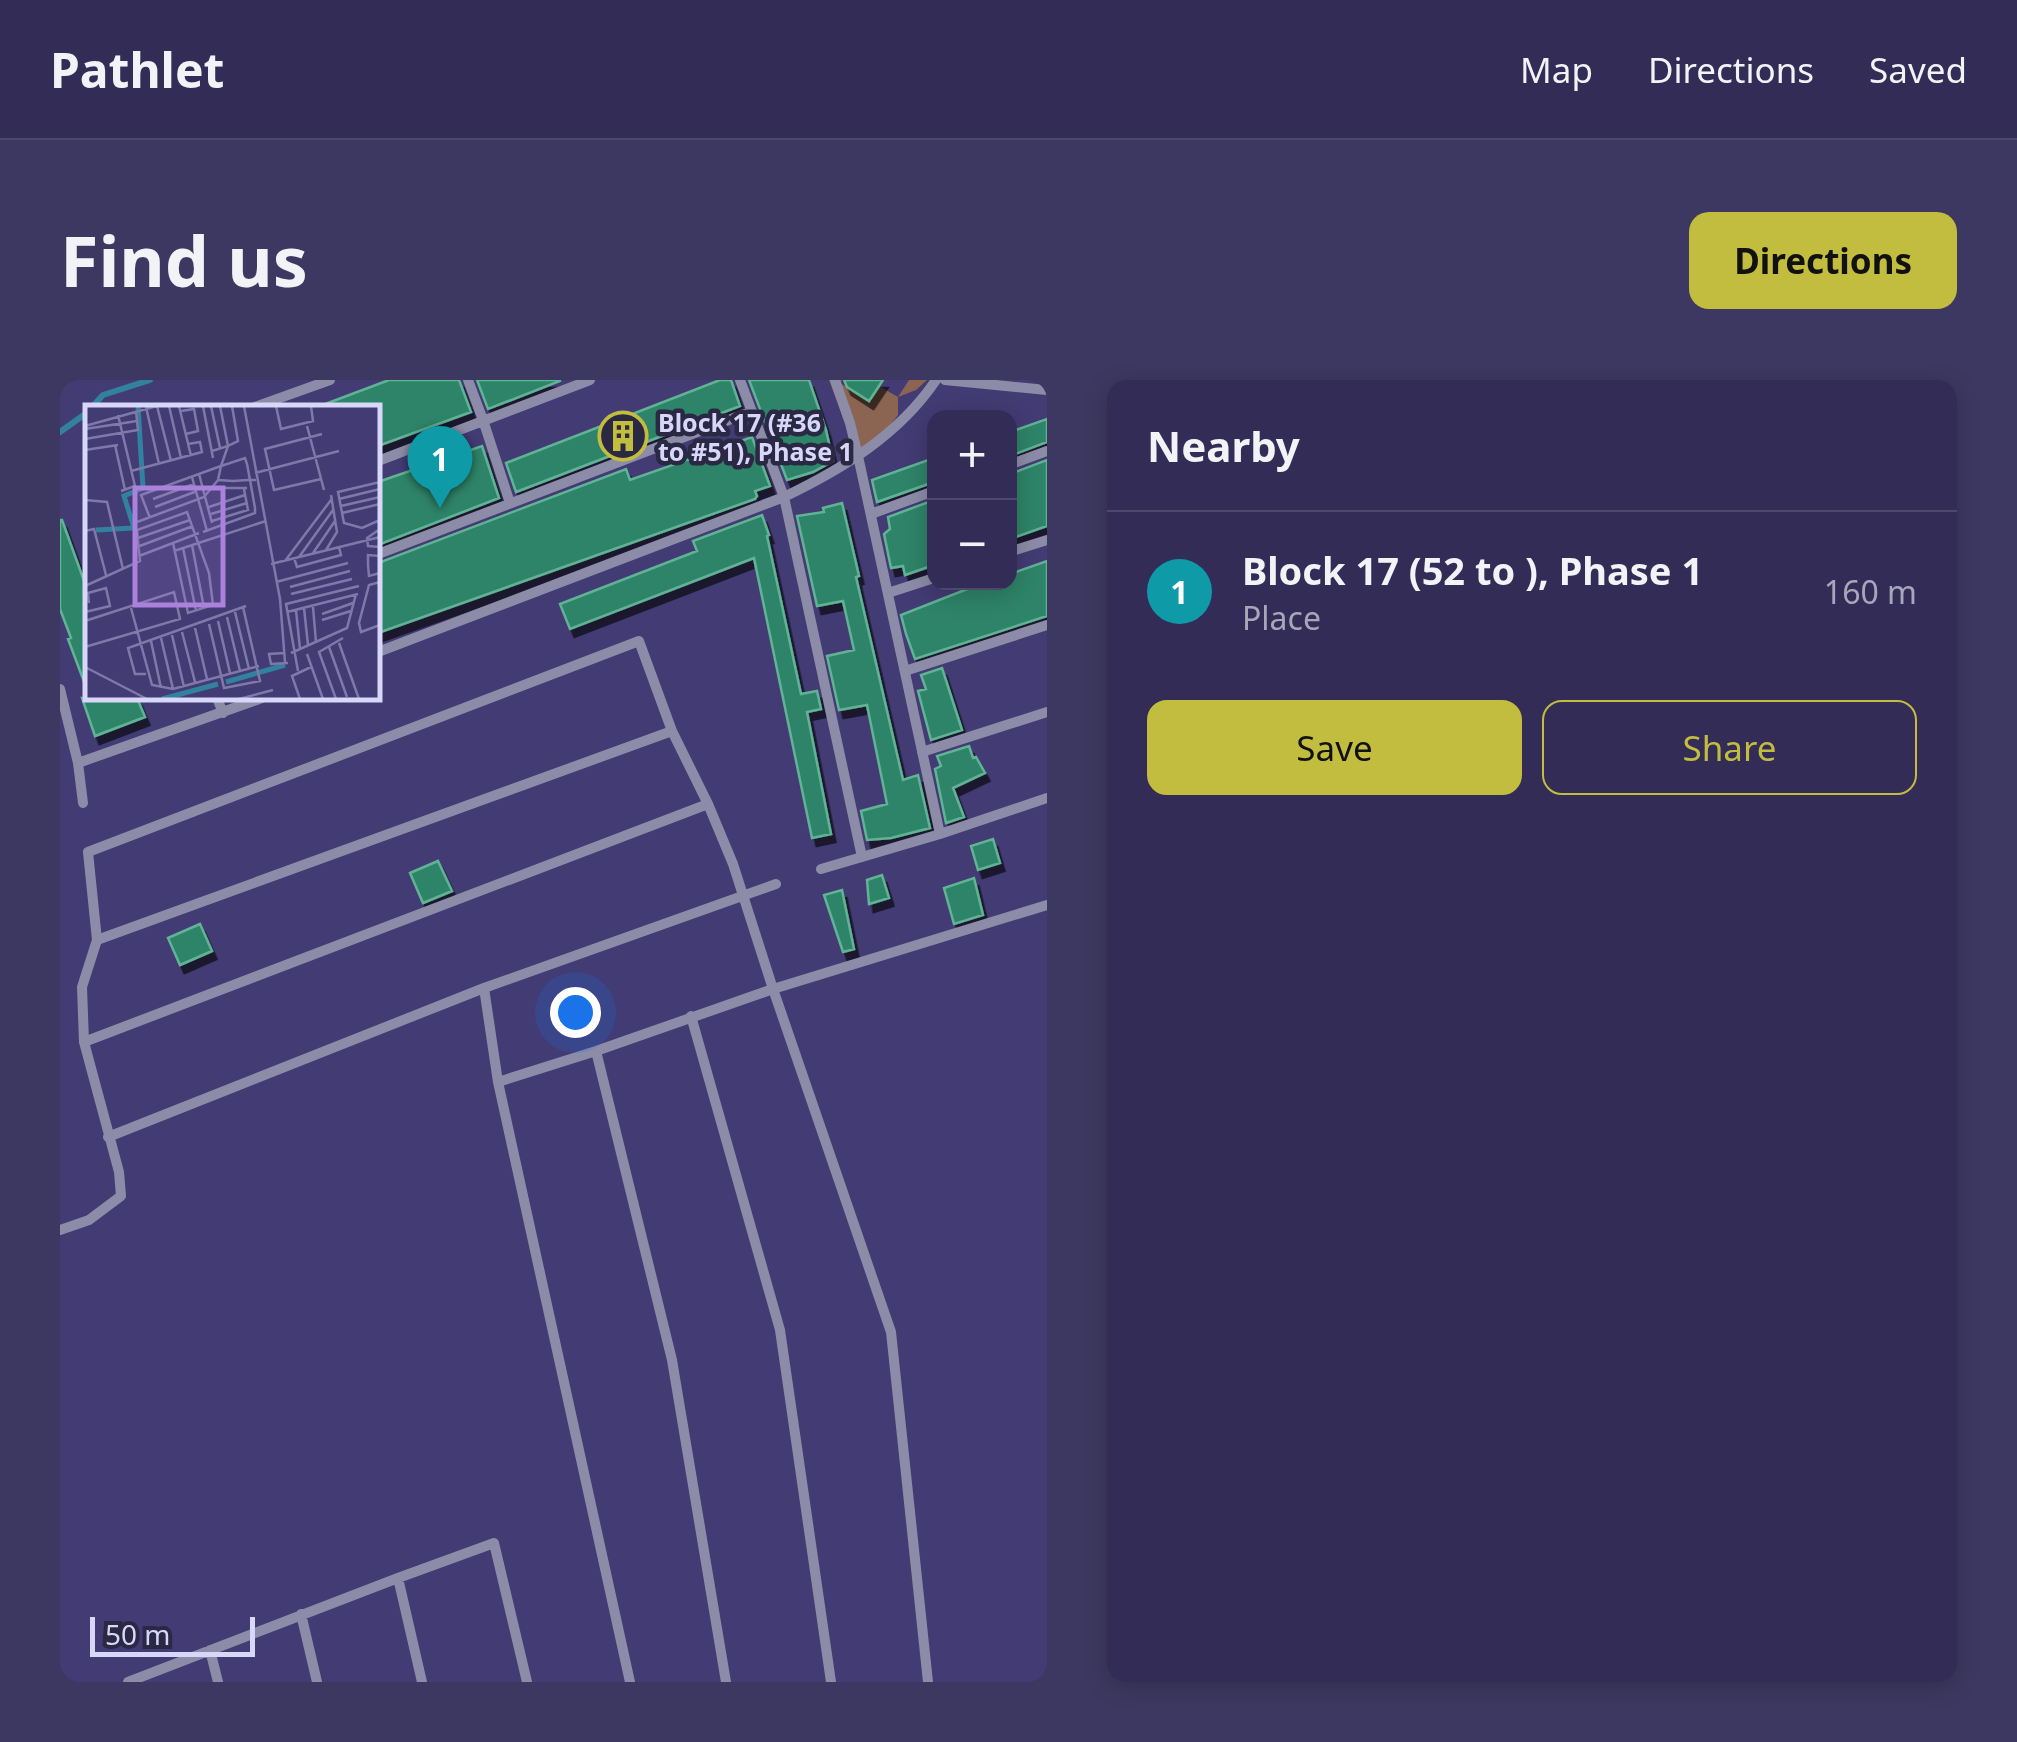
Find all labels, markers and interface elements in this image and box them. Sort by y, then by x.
text: Pathlet [50,37,224,102]
text: Map [1520,46,1593,93]
text: Directions [1648,46,1814,93]
text: Saved [1869,46,1967,93]
text: Find us [60,212,308,308]
button: Directions [1689,212,1957,309]
inset map [85,405,380,700]
place label: Block 17 (#36 to #51), Phase 1 [658,405,853,468]
building icon: Block 17 (#36 to #51), Phase 1 [597,410,649,462]
map controls [927,410,1017,590]
button: + [927,410,1017,500]
text: Nearby [1147,417,1300,474]
pin: 1 [408,426,472,508]
button: − [927,500,1017,590]
text: Block 17 (52 to ), Phase 1 [1242,544,1703,596]
text: 1 [1170,570,1189,613]
text: 160 m [1824,570,1917,613]
text: Place [1242,596,1321,639]
button: Save [1147,700,1522,795]
button: Share [1542,700,1917,795]
your location [550,987,601,1038]
scale bar [90,1612,255,1656]
text: 50 m [105,1615,171,1653]

